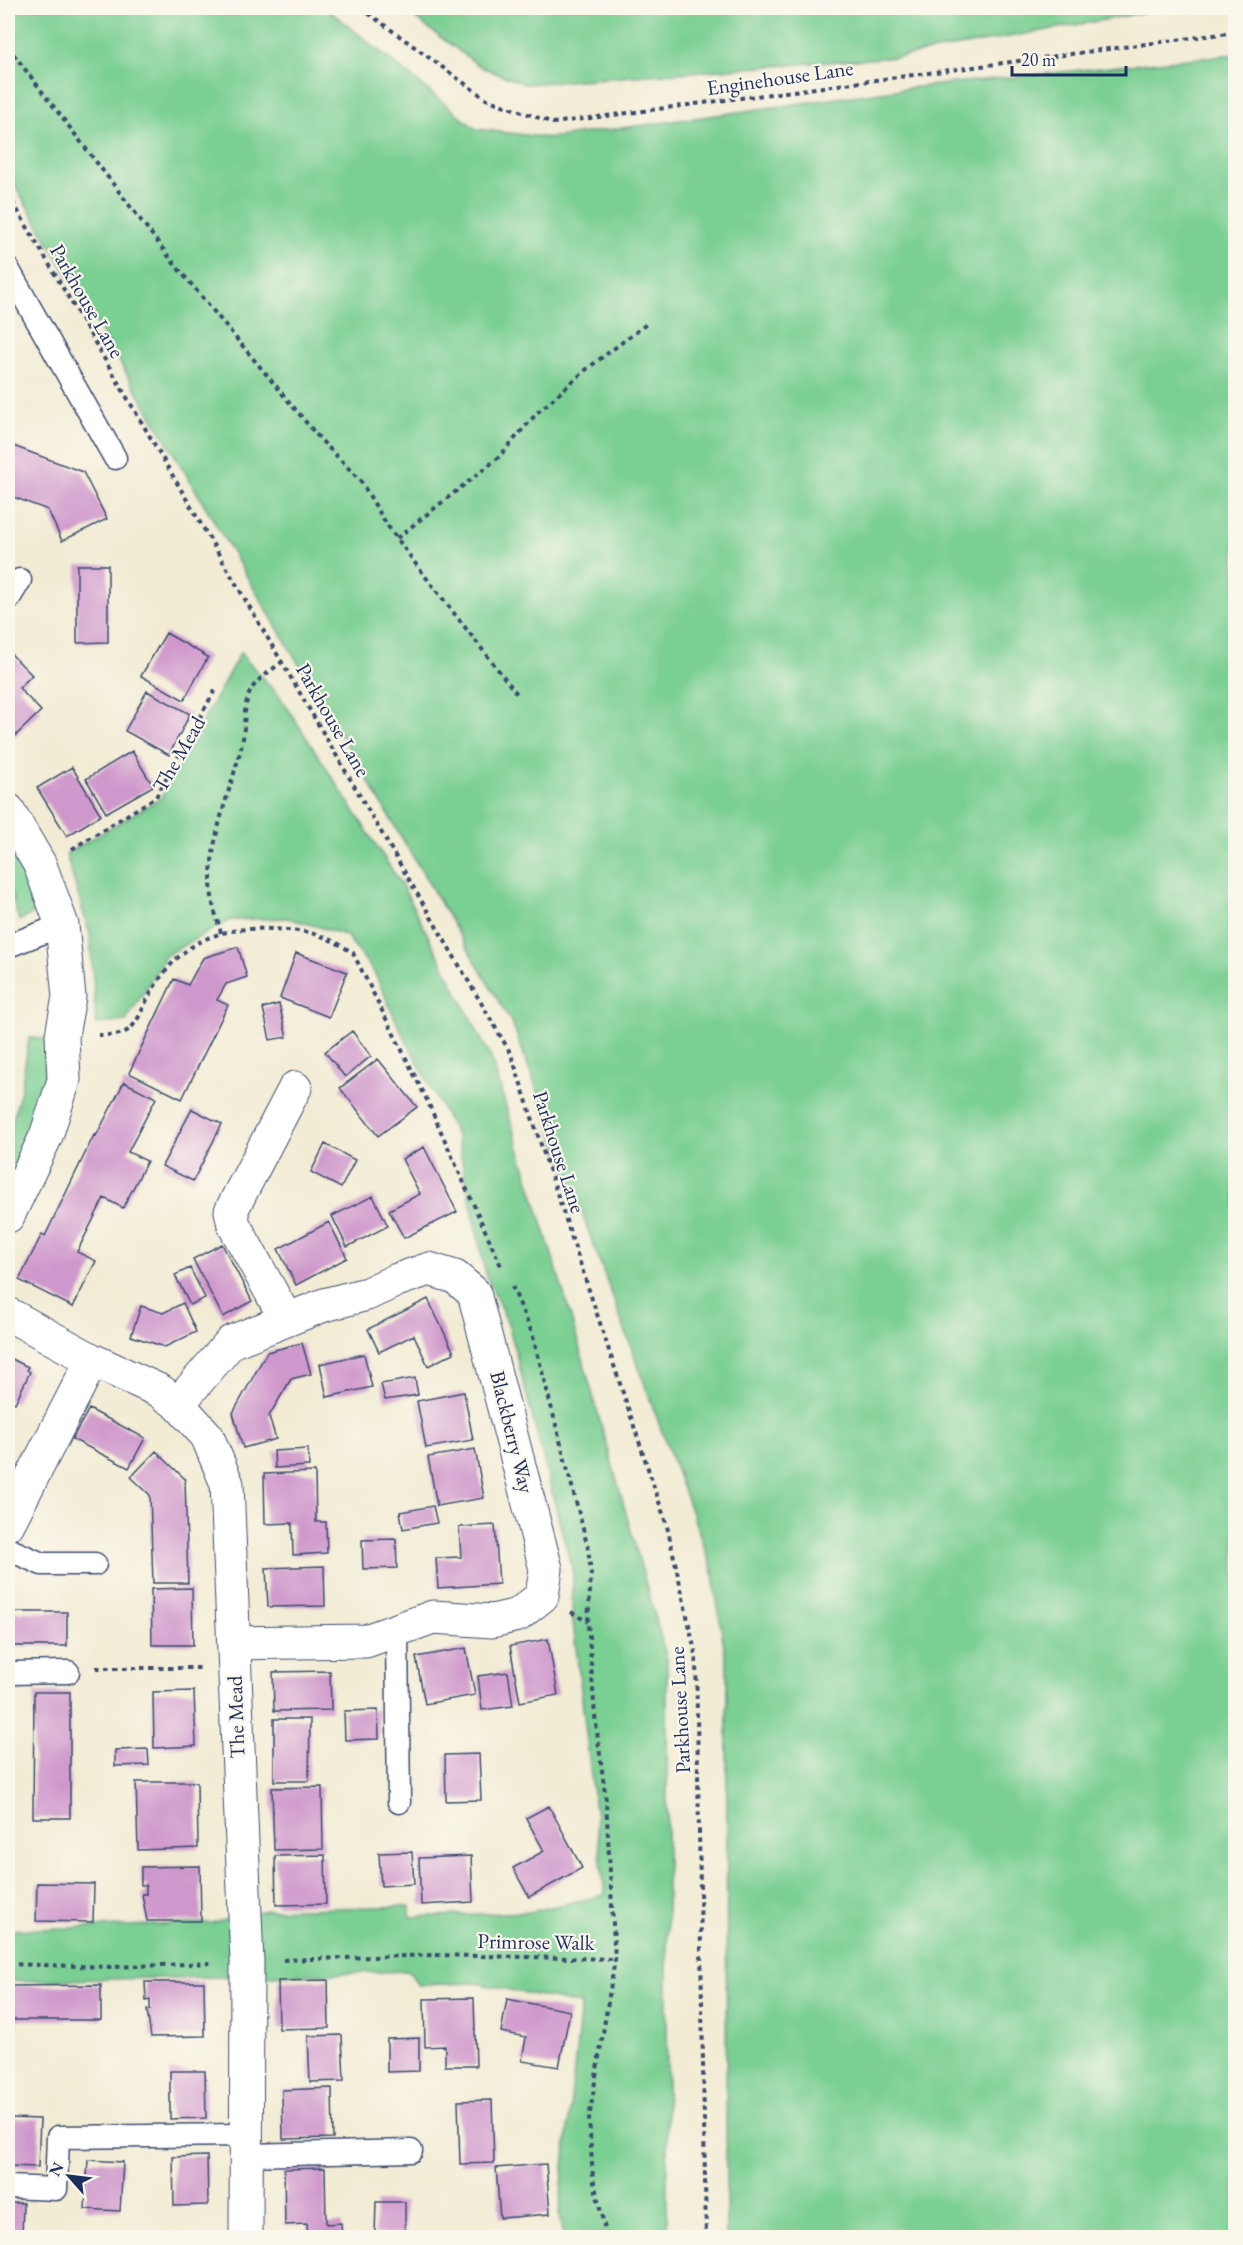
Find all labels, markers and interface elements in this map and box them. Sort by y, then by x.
scale bar [1012,39,1126,77]
text: 20 m [1021,48,1056,71]
street label: Enginehouse Lane [705,54,855,101]
street label: Parkhouse Lane [44,239,131,363]
street label: Parkhouse Lane [290,658,377,782]
street label: The Mead [146,711,211,796]
street label: Parkhouse Lane [527,1087,592,1216]
street label: Blackberry Way [484,1368,541,1497]
street label: Parkhouse Lane [663,1646,696,1774]
street label: The Mead [221,1675,250,1759]
street label: Primrose Walk [477,1927,596,1956]
north arrow [39,2146,99,2206]
text: N [44,2159,69,2180]

